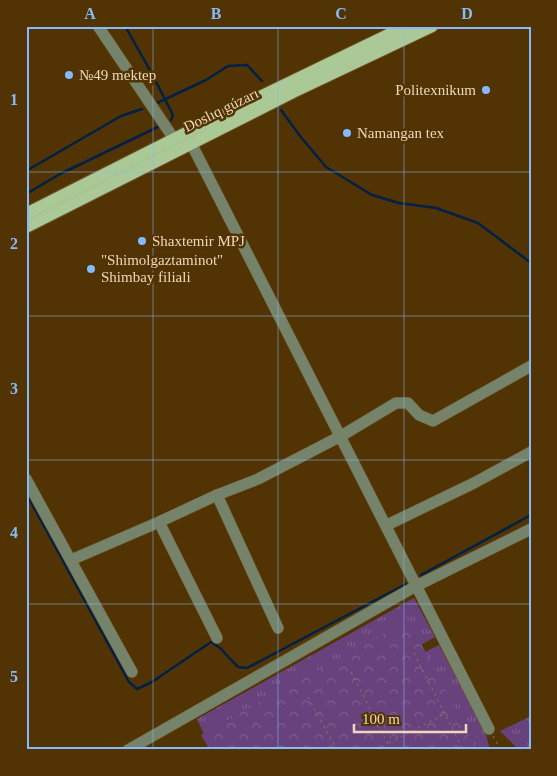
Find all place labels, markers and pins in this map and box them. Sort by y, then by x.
place label: №49 mektep [79,67,156,83]
marker: №49 mektep [63,69,75,81]
place label: Politexnikum [395,82,476,98]
marker: Politexnikum [480,84,492,96]
place label: Namangan tex [357,125,445,141]
marker: Namangan tex [341,127,353,139]
place label: Shaxtemir MPJ [152,233,245,249]
marker: Shaxtemir MPJ [136,235,148,247]
place label: "Shimolgaztaminot" Shimbay filiali [101,252,223,285]
marker: "Shimolgaztaminot" Shimbay filiali [85,263,97,275]

